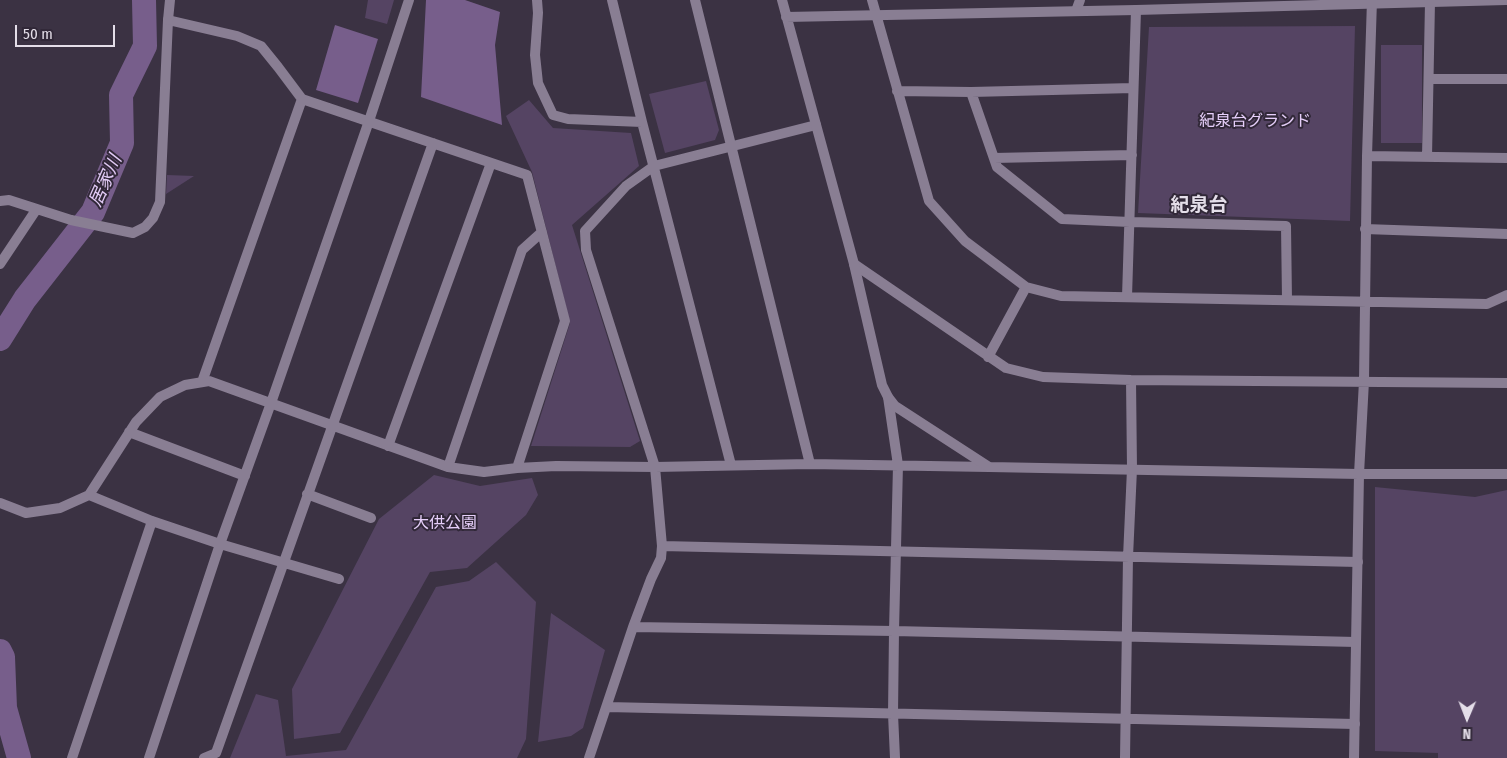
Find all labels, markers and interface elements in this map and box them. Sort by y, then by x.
scale bar [18,15,118,47]
text: 50 m [23,25,53,43]
park label: 紀泉台グランド [1199,112,1311,132]
water label: 居家川 [85,152,127,210]
district label: 紀泉台 [1171,195,1227,217]
park label: 大供公園 [413,514,477,534]
north arrow [1442,693,1492,743]
text: N [1462,725,1471,742]

